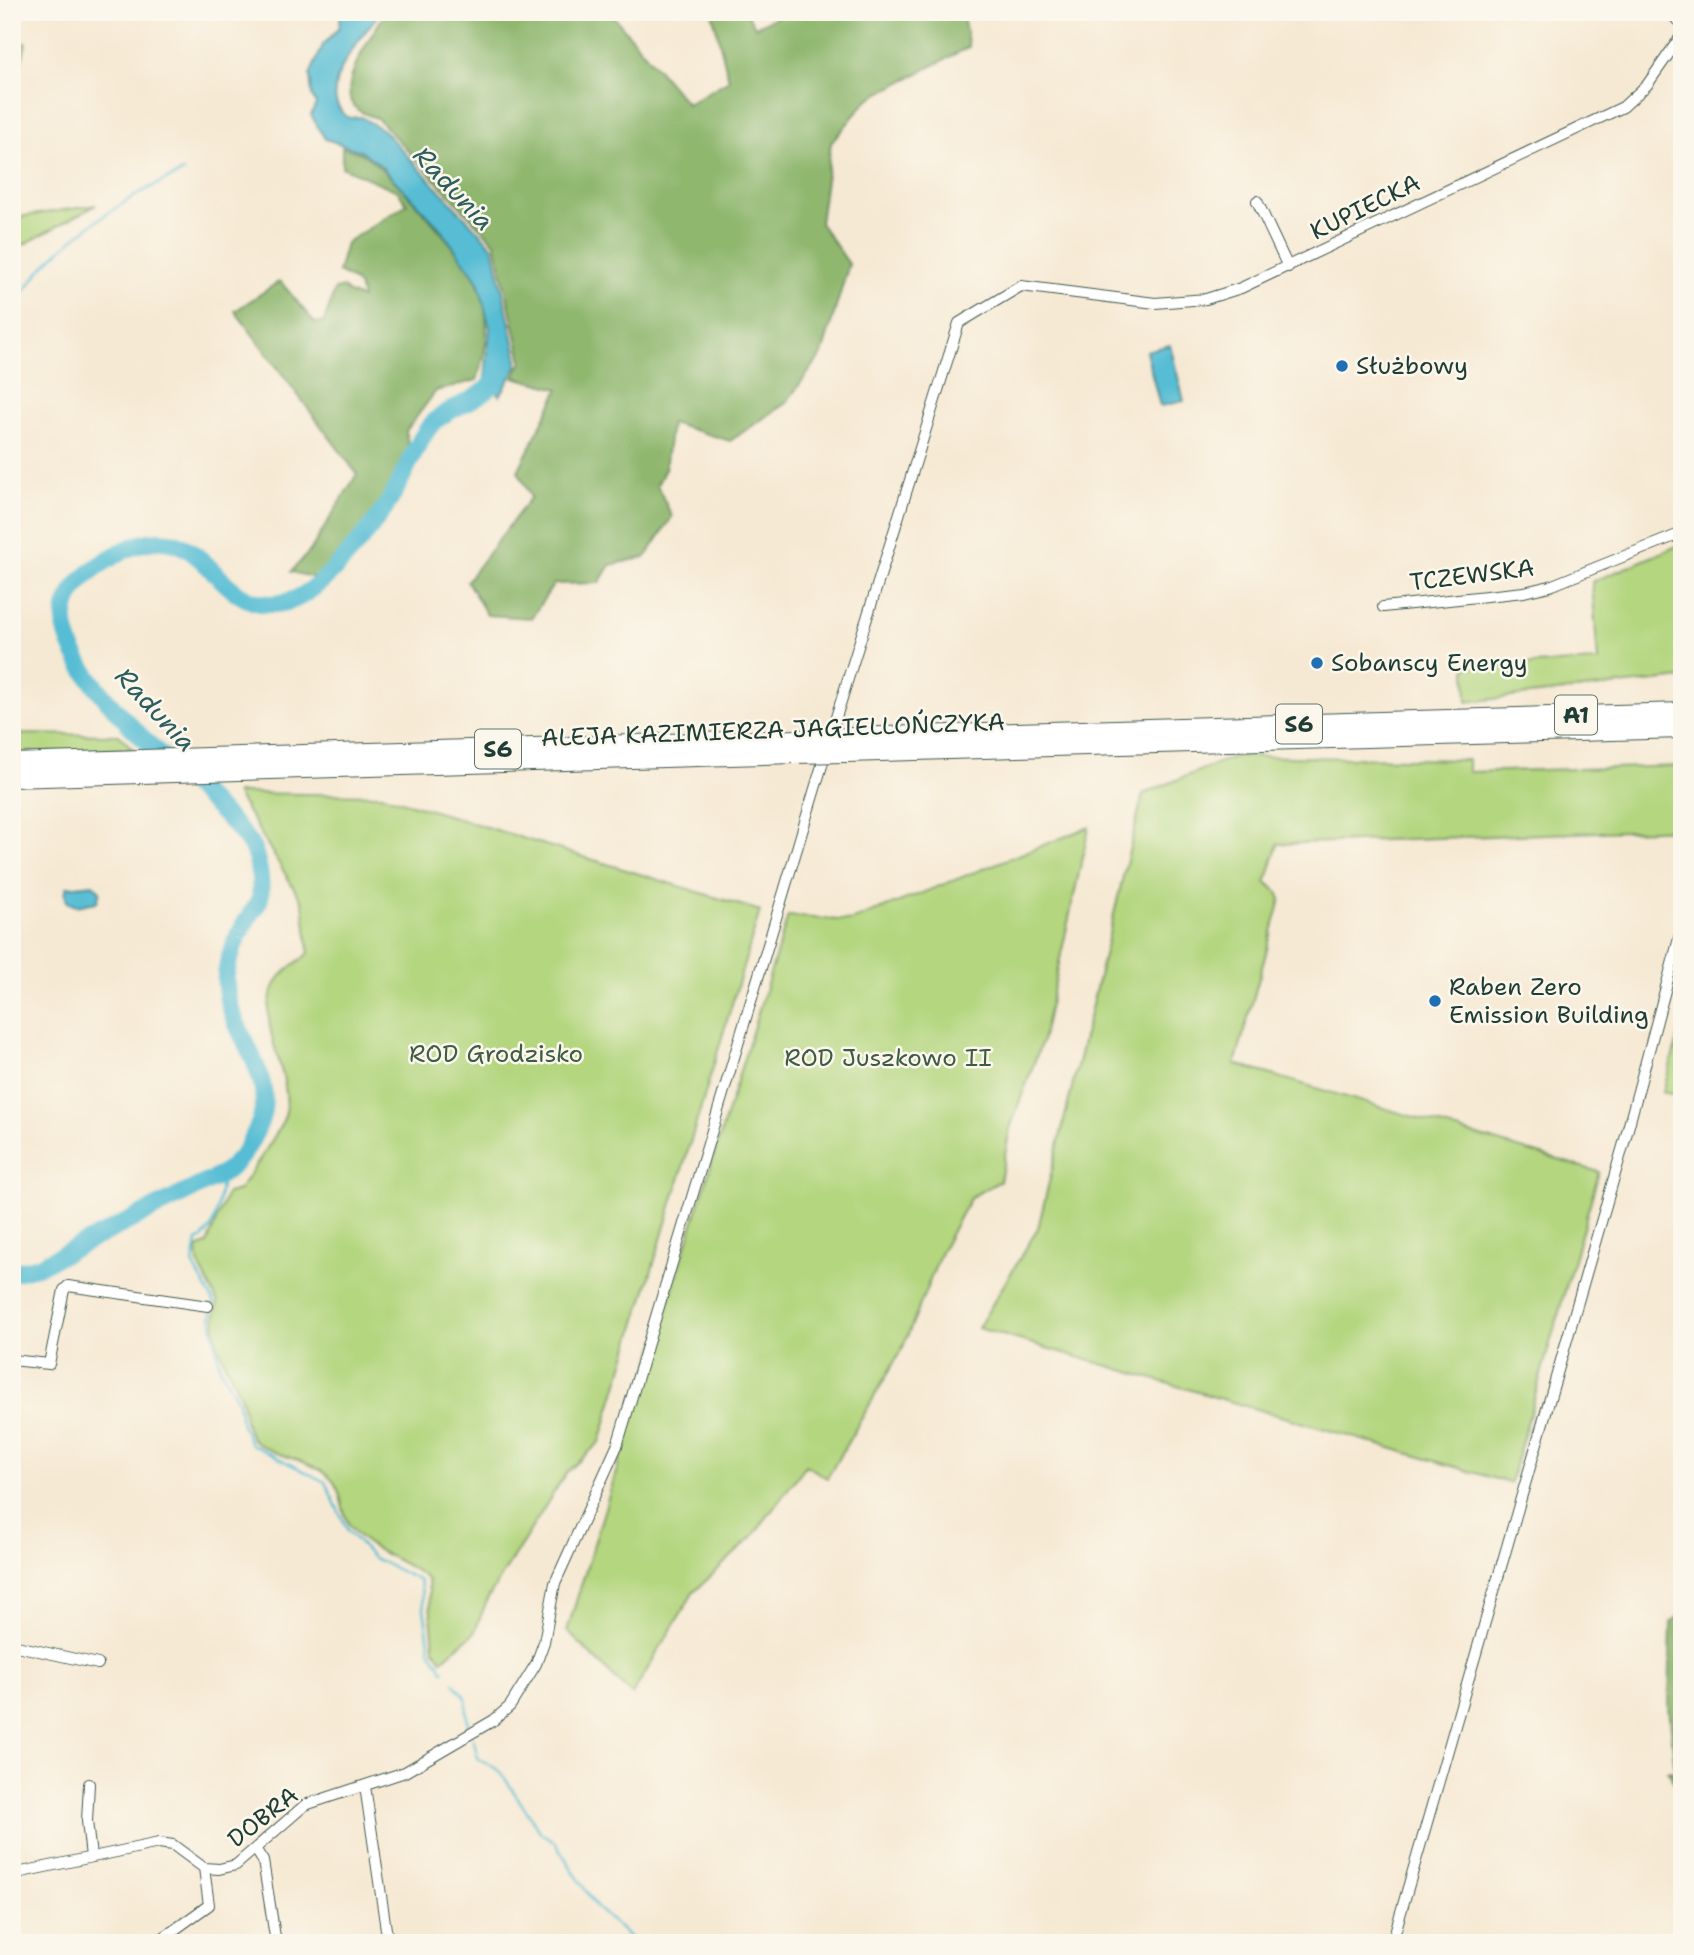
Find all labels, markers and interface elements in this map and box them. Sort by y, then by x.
water label: Radunia [406,138,502,238]
street label: KUPIECKA [1305,167,1425,247]
place label: Służbowy [1356,350,1468,382]
marker: Służbowy [1334,358,1350,374]
street label: TCZEWSKA [1408,551,1536,599]
place label: Sobanscy Energy [1331,647,1528,679]
marker: Sobanscy Energy [1309,655,1325,671]
water label: Radunia [108,659,204,759]
road number: A1 [1555,695,1597,734]
road number: S6 [1276,704,1322,744]
street label: ALEJA KAZIMIERZA JAGIELLOŃCZYKA [540,706,1006,754]
road number: S6 [475,730,521,768]
place label: Raben Zero Emission Building [1449,971,1649,1031]
marker: Raben Zero Emission Building [1427,993,1443,1009]
park label: ROD Grodzisko [409,1038,583,1070]
park label: ROD Juszkowo II [784,1042,992,1074]
street label: DOBRA [221,1779,305,1855]

